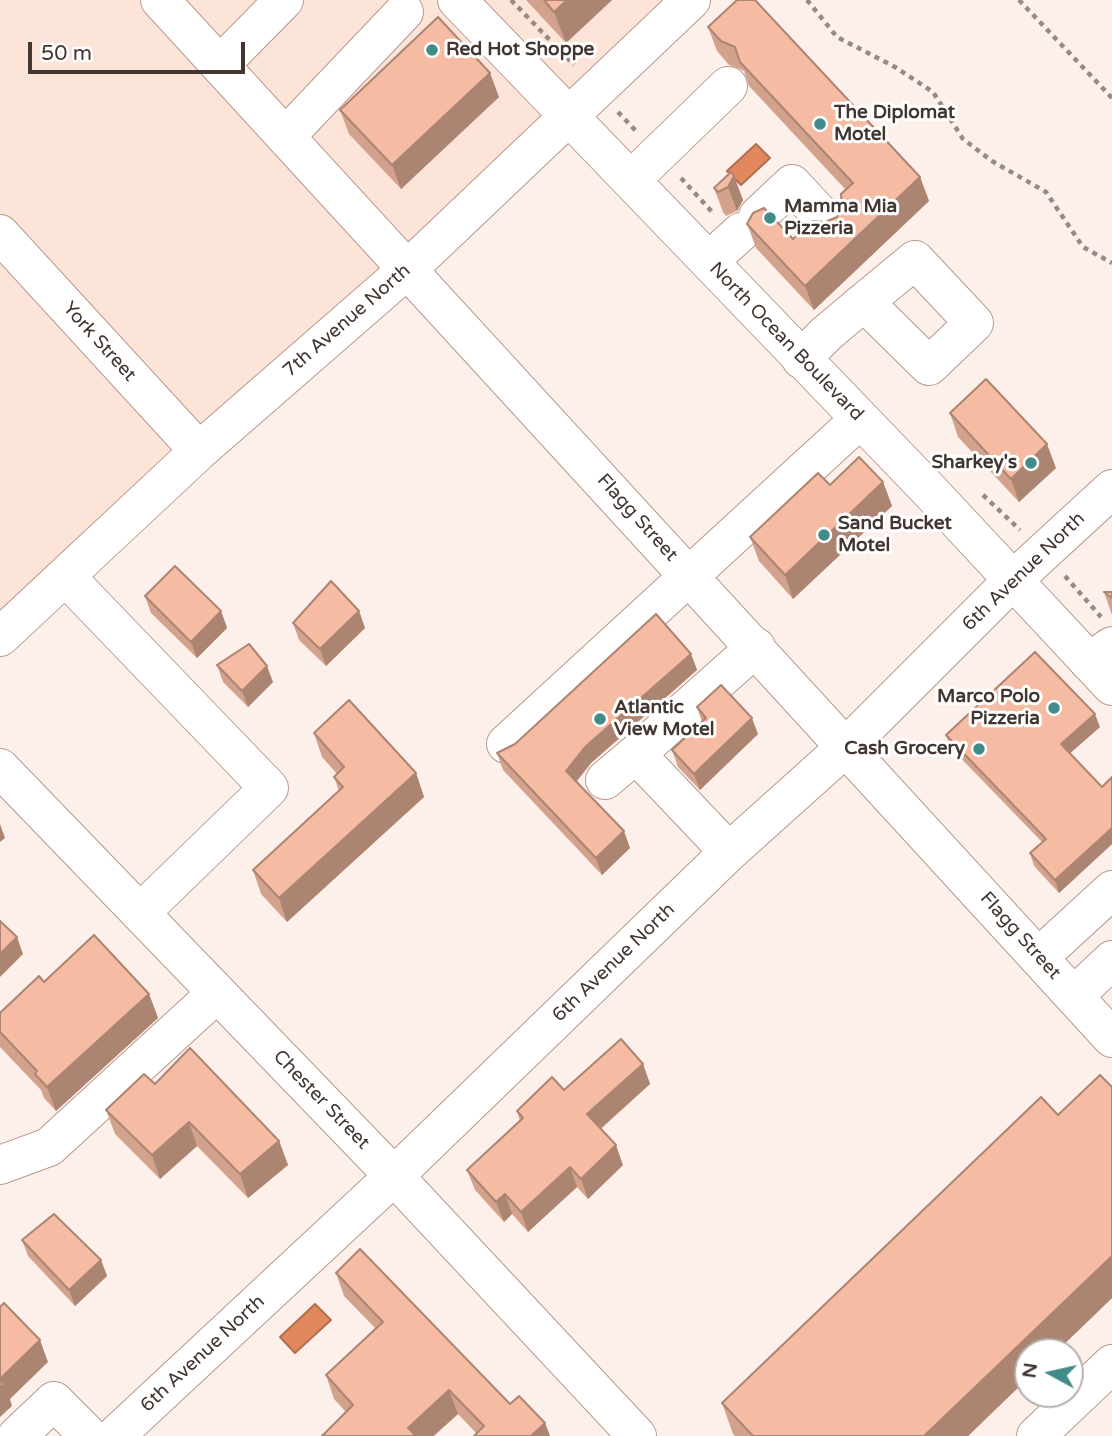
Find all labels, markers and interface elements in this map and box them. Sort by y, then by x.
scale bar [32,28,248,72]
place label: Red Hot Shoppe [446,39,594,61]
text: 50 m [41,41,92,66]
marker: Red Hot Shoppe [424,42,440,58]
place label: The Diplomat Motel [834,102,955,146]
marker: The Diplomat Motel [812,116,828,132]
place label: Mamma Mia Pizzeria [784,196,897,240]
marker: Mamma Mia Pizzeria [762,210,778,226]
street label: North Ocean Boulevard [704,258,868,426]
street label: 7th Avenue North [279,259,415,383]
street label: York Street [57,298,141,386]
place label: Sharkey's [932,452,1017,474]
marker: Sharkey's [1023,455,1039,471]
street label: Flagg Street [592,469,682,567]
street label: 6th Avenue North [958,508,1090,636]
place label: Sand Bucket Motel [838,513,952,557]
marker: Sand Bucket Motel [816,527,832,543]
place label: Marco Polo Pizzeria [937,686,1040,730]
place label: Atlantic View Motel [614,697,715,741]
marker: Marco Polo Pizzeria [1046,700,1062,716]
marker: Atlantic View Motel [592,711,608,727]
place label: Cash Grocery [844,738,965,760]
marker: Cash Grocery [971,741,987,757]
street label: Flagg Street [975,887,1065,985]
street label: 6th Avenue North [548,899,680,1027]
street label: Chester Street [268,1046,374,1154]
street label: 6th Avenue North [136,1291,270,1417]
north arrow [1014,1338,1084,1408]
text: N [1018,1361,1042,1379]

